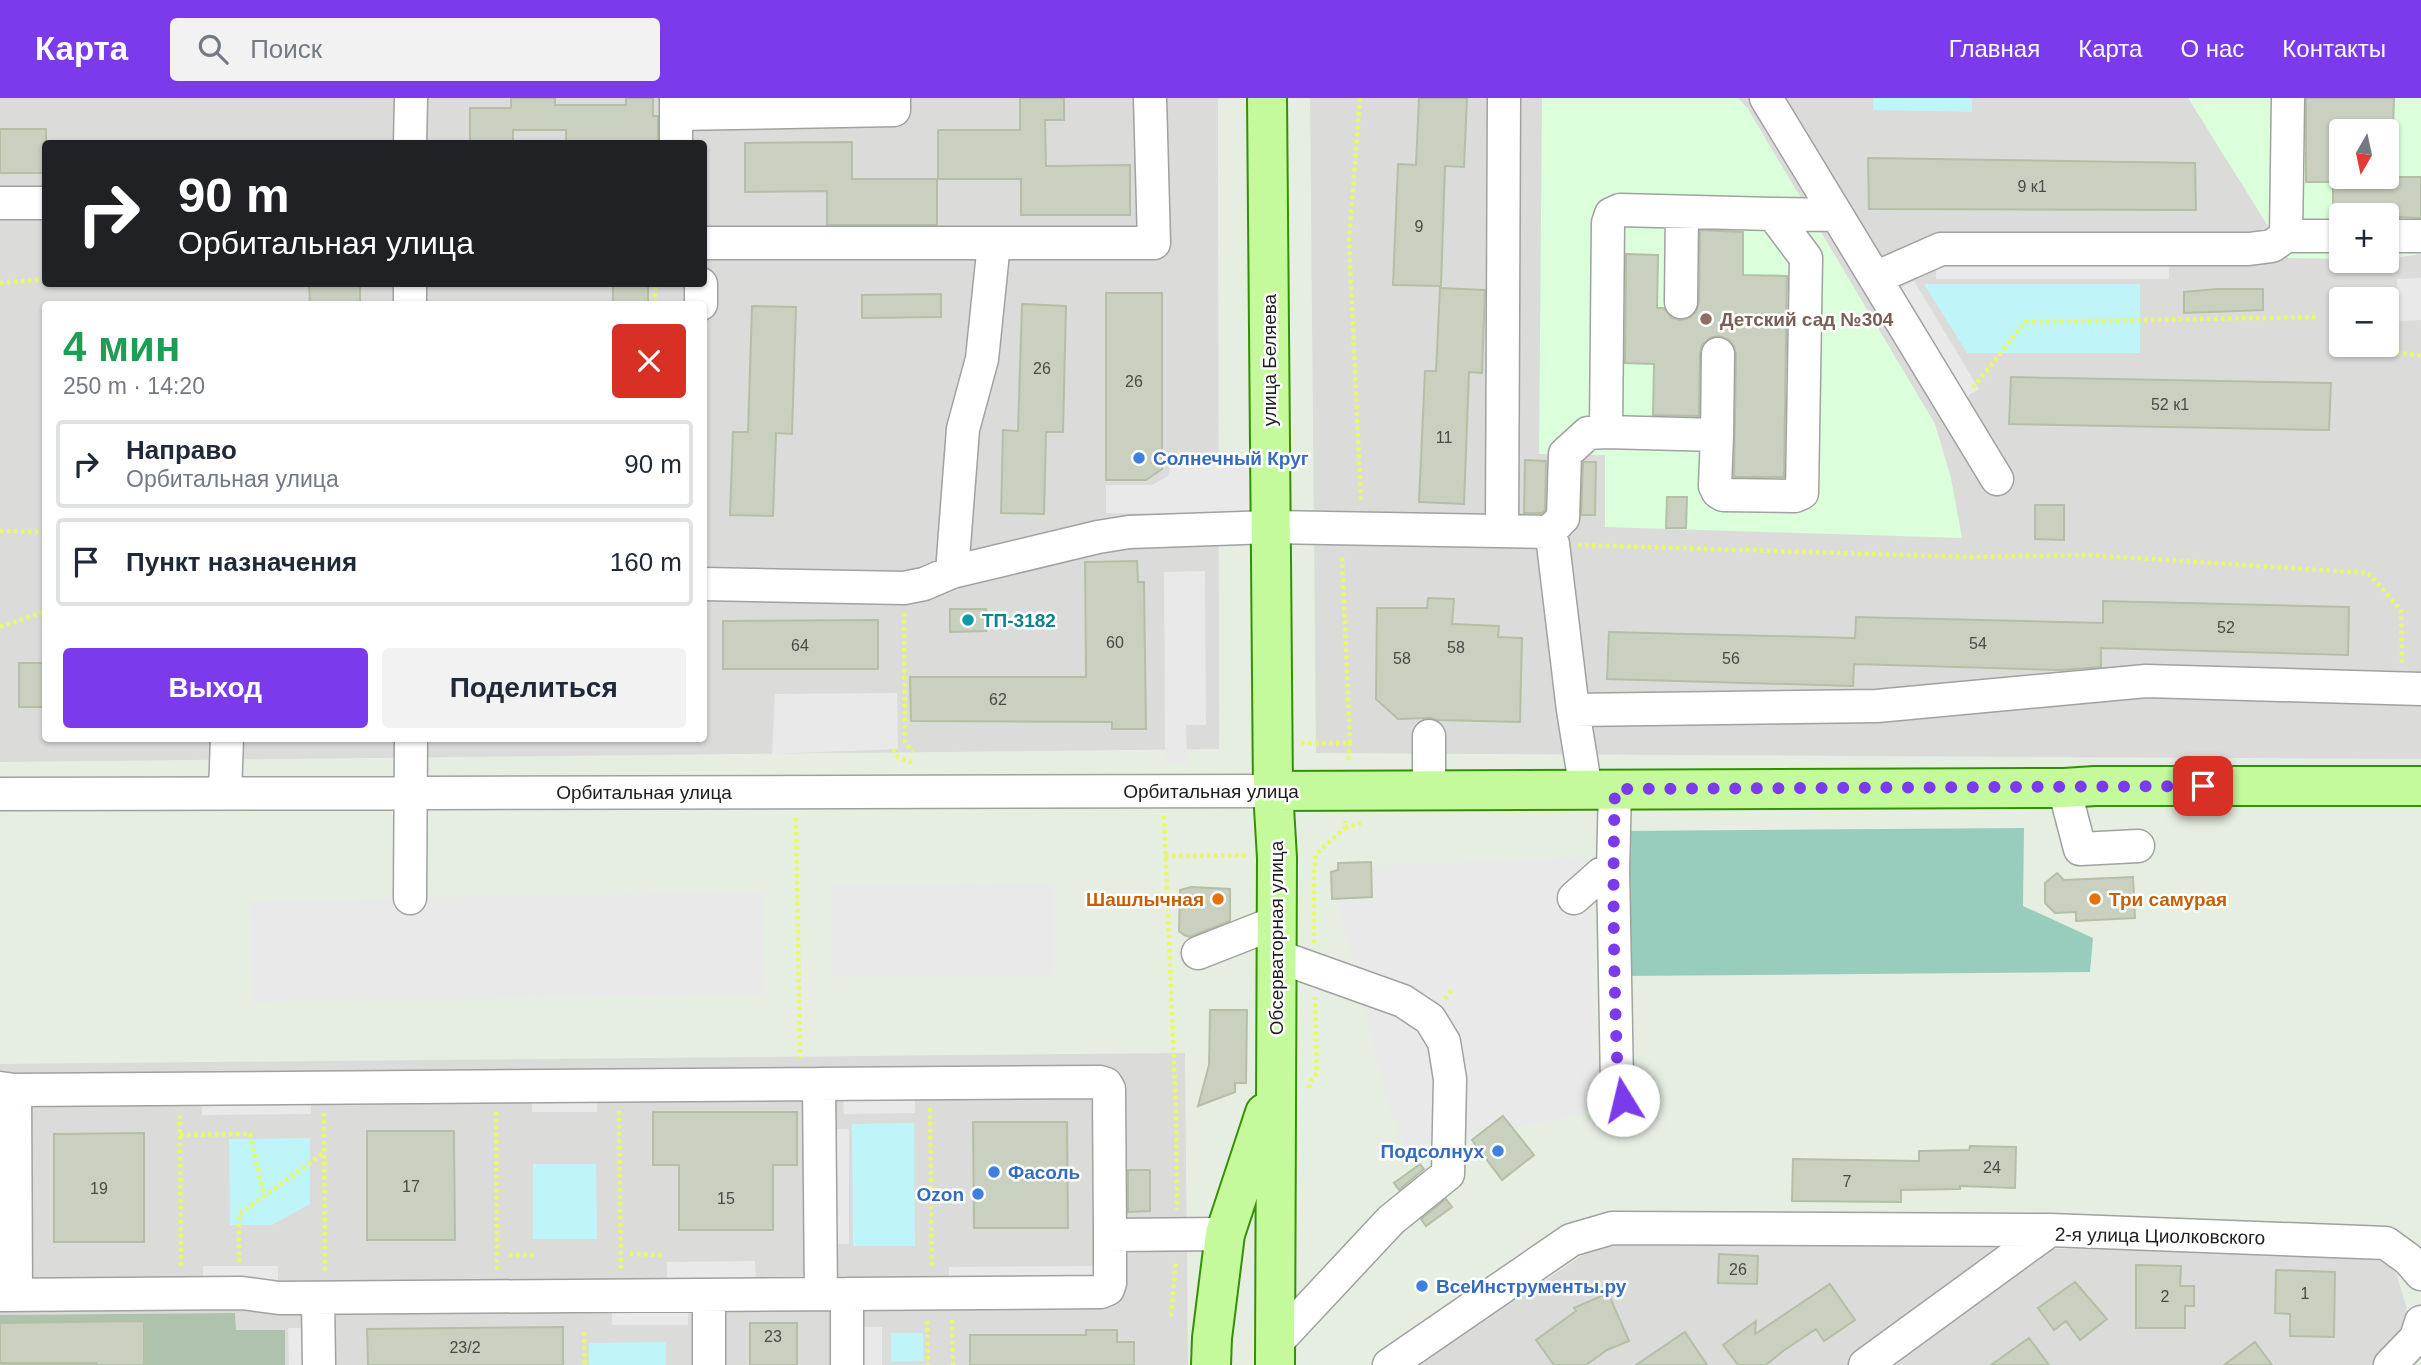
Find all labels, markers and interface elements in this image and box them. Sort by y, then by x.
search box [170,18,660,81]
text: Карта [35,30,128,67]
icon: search [194,30,232,68]
text: Поиск [250,34,322,64]
text: Главная [1949,35,2040,62]
text: Карта [2078,35,2142,62]
text: О нас [2180,35,2244,62]
text: Контакты [2282,35,2386,62]
north arrow [2329,119,2399,189]
map controls [2329,119,2399,357]
icon: right [63,168,154,259]
text: 90 m [178,168,290,222]
house number: 9 к1 [2017,178,2047,195]
button: + [2329,203,2399,273]
house number: 9 [1415,218,1424,235]
text: Орбитальная улица [178,225,474,261]
button: − [2329,287,2399,357]
street label: улица Беляева [1259,293,1280,426]
place label: Детский сад №304 [1720,309,1894,330]
marker: Детский сад №304 [1698,311,1714,327]
text: 4 мин [63,323,180,370]
button: close [612,324,686,398]
house number: 26 [1033,360,1051,377]
text: 250 m · 14:20 [63,373,205,399]
house number: 26 [1125,373,1143,390]
house number: 52 к1 [2151,396,2189,413]
house number: 11 [1436,429,1452,446]
text: Направо [126,435,237,465]
icon: right [67,445,105,483]
place label: Солнечный Круг [1153,448,1309,469]
text: 90 m [624,449,682,479]
marker: Солнечный Круг [1131,450,1147,466]
text: Орбитальная улица [126,466,339,492]
icon: arrive [67,543,105,581]
text: Пункт назначения [126,547,357,577]
text: 160 m [610,547,682,577]
place label: ТП-3182 [982,610,1056,631]
marker: ТП-3182 [960,612,976,628]
house number: 52 [2217,619,2235,636]
house number: 60 [1106,634,1124,651]
house number: 54 [1969,635,1987,652]
house number: 64 [791,637,809,654]
house number: 58 [1447,639,1465,656]
button: Выход [63,648,368,728]
button: Поделиться [382,648,686,728]
house number: 58 [1393,650,1411,667]
house number: 56 [1722,650,1740,667]
house number: 62 [989,691,1007,708]
pin [2173,756,2233,816]
icon: arrive [2184,767,2222,805]
street label: Орбитальная улица [1123,781,1299,802]
street label: Орбитальная улица [556,782,732,803]
street label: Обсерваторная улица [1266,840,1287,1035]
place label: Шашлычная [1086,889,1204,910]
place label: Три самурая [2109,889,2227,910]
marker: Шашлычная [1210,891,1226,907]
marker: Три самурая [2087,891,2103,907]
position arrow [1586,1063,1660,1137]
place label: Подсолнух [1381,1141,1484,1162]
marker: Подсолнух [1490,1143,1506,1159]
house number: 24 [1983,1159,2001,1176]
place label: Фасоль [1008,1162,1080,1183]
marker: Фасоль [986,1164,1002,1180]
house number: 7 [1843,1173,1852,1190]
house number: 17 [402,1178,420,1195]
house number: 19 [90,1180,108,1197]
place label: Ozon [917,1184,964,1205]
marker: Ozon [970,1186,986,1202]
house number: 15 [717,1190,735,1207]
street label: 2-я улица Циолковского [2055,1224,2265,1248]
house number: 26 [1729,1261,1747,1278]
place label: ВсеИнструменты.ру [1436,1276,1627,1297]
marker: ВсеИнструменты.ру [1414,1278,1430,1294]
house number: 1 [2301,1285,2310,1302]
house number: 2 [2161,1288,2170,1305]
house number: 23 [764,1328,782,1345]
house number: 23/2 [449,1339,481,1356]

